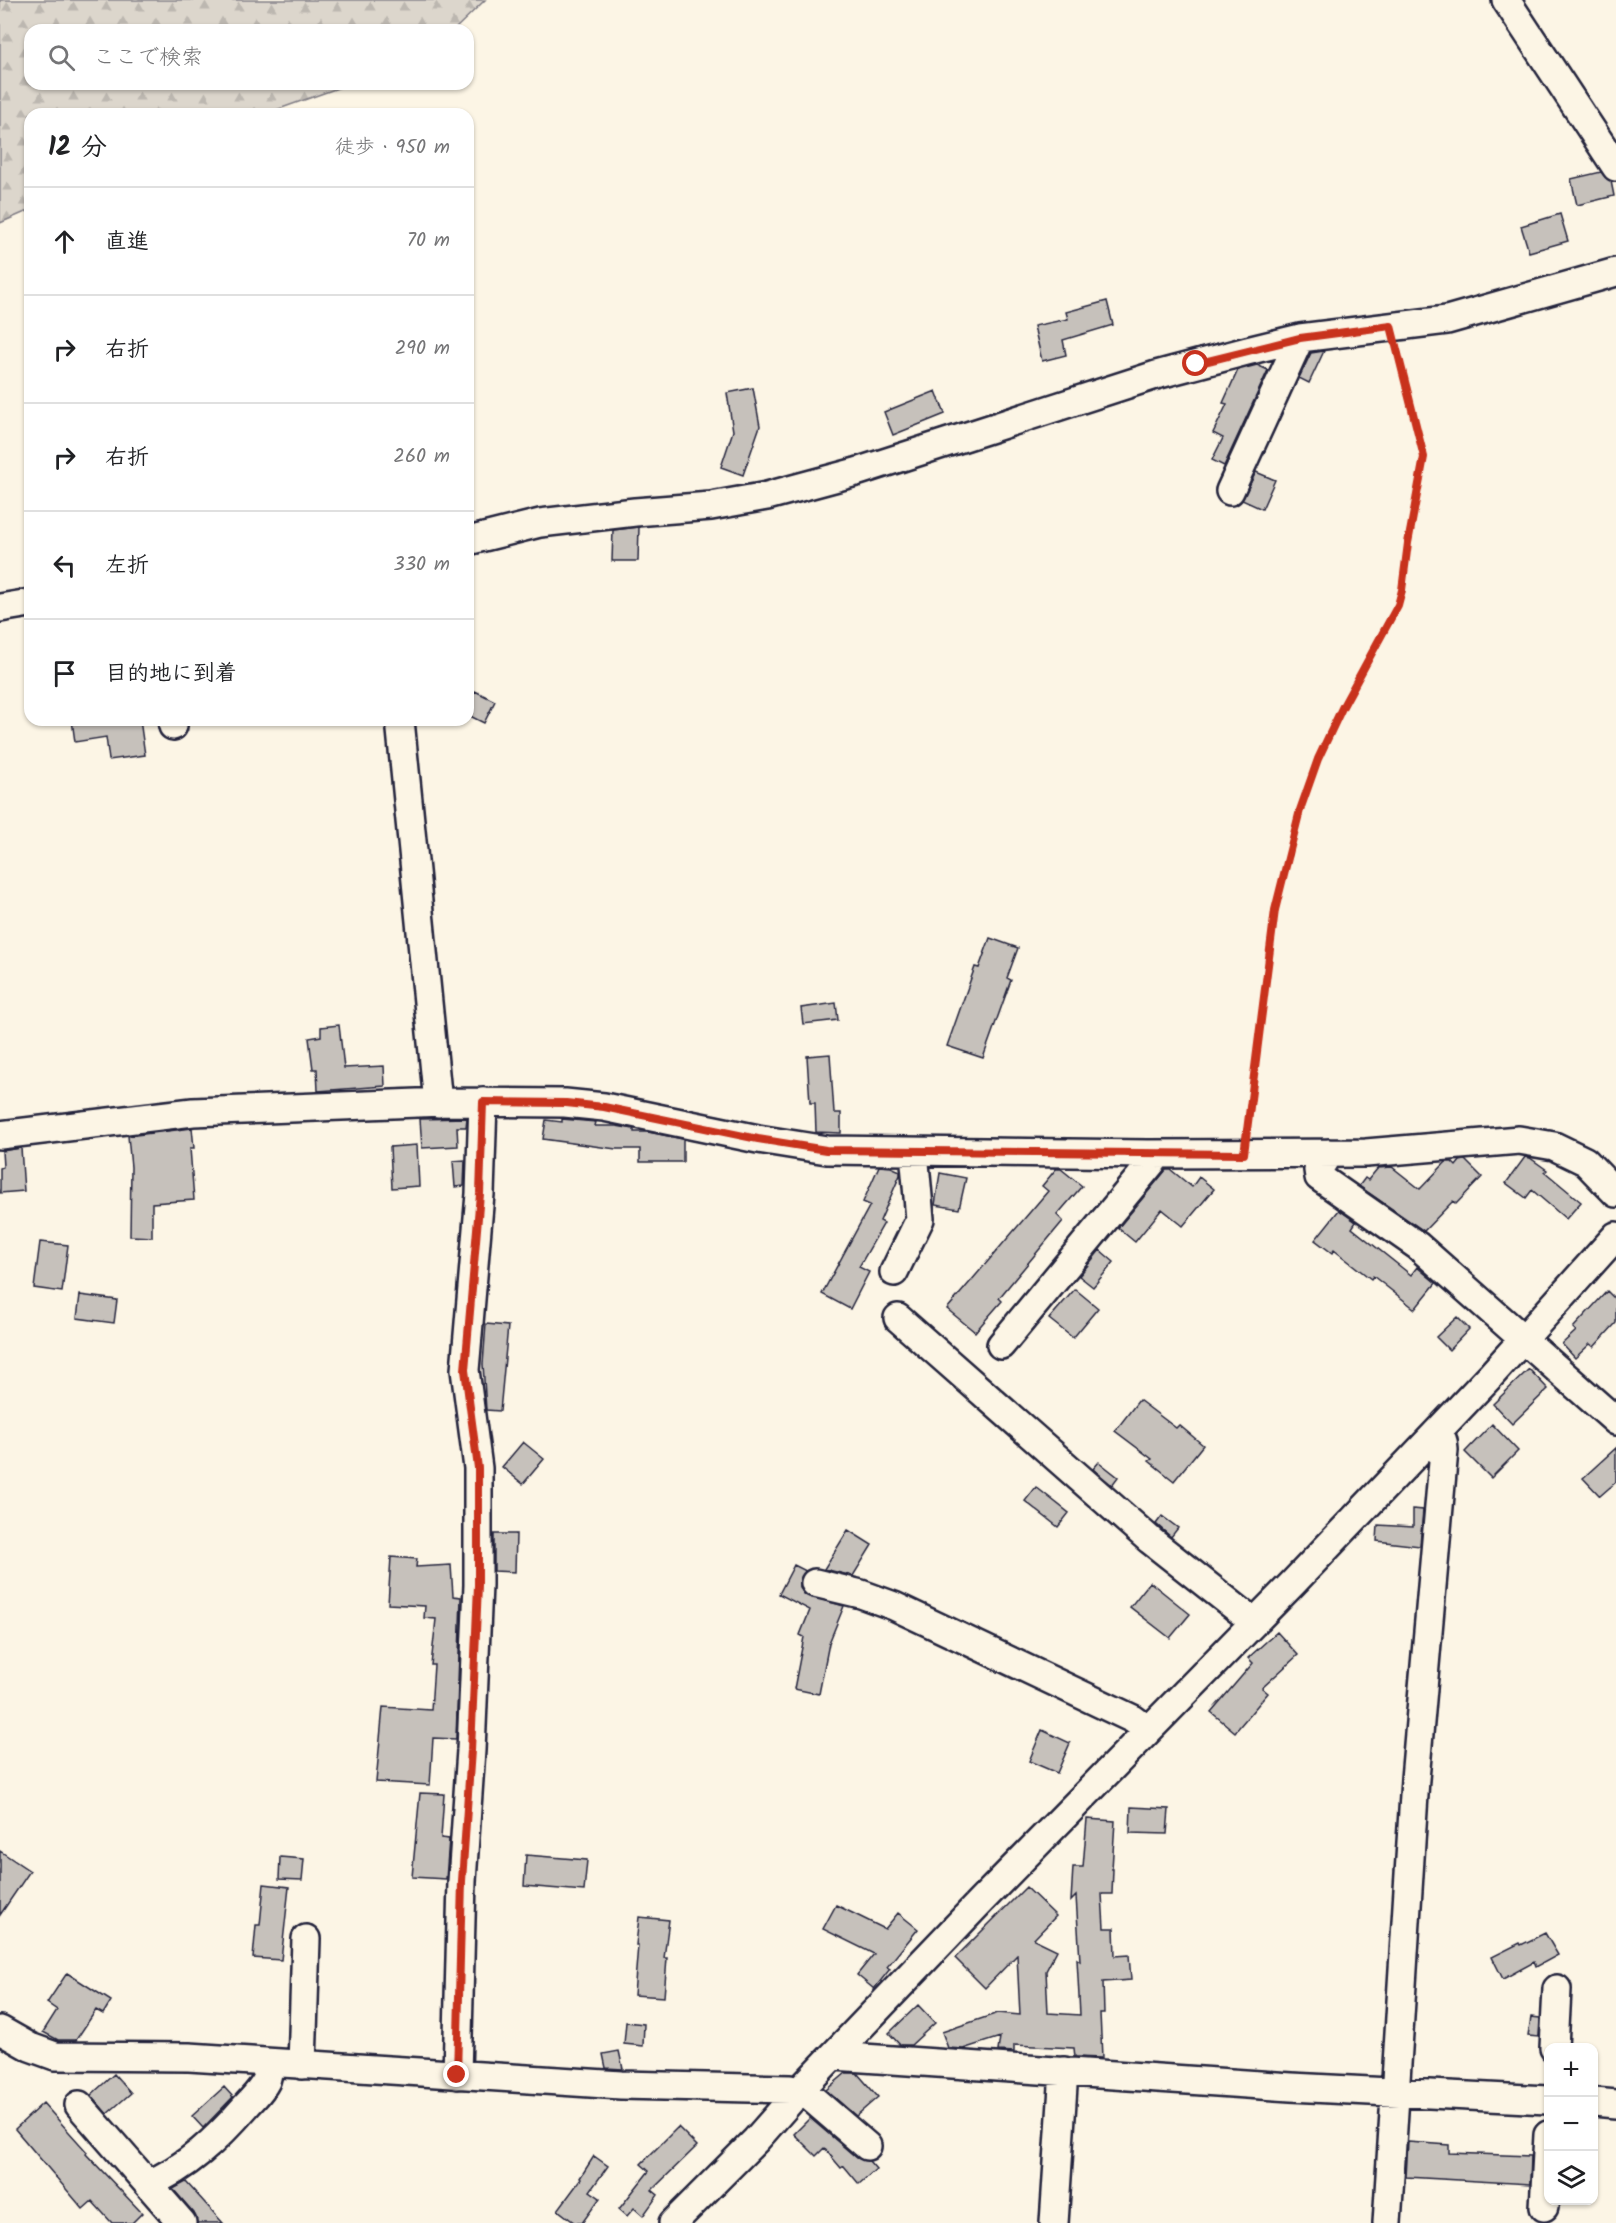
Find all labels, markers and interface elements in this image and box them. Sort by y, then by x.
search box [24,24,474,90]
icon: search [45,41,78,74]
text: ここで検索 [93,41,203,76]
text: 12 分 [48,127,107,169]
text: 徒歩 · 950 m [335,132,450,164]
icon: ahead [48,225,81,258]
text: 直進 [105,225,149,260]
text: 70 m [407,225,450,257]
icon: right [48,333,81,366]
text: 右折 [105,333,149,368]
text: 290 m [395,333,450,365]
route start [1182,350,1208,376]
icon: right [48,441,81,474]
text: 右折 [105,441,149,476]
text: 260 m [393,441,450,473]
icon: left [48,549,81,582]
text: 左折 [105,549,149,584]
text: 330 m [393,549,450,581]
icon: arrive [48,657,81,690]
text: 目的地に到着 [105,657,237,692]
map controls [1544,2043,1598,2205]
button: + [1544,2043,1598,2097]
route end [443,2061,469,2087]
button: − [1544,2097,1598,2151]
button: layers [1544,2151,1598,2205]

